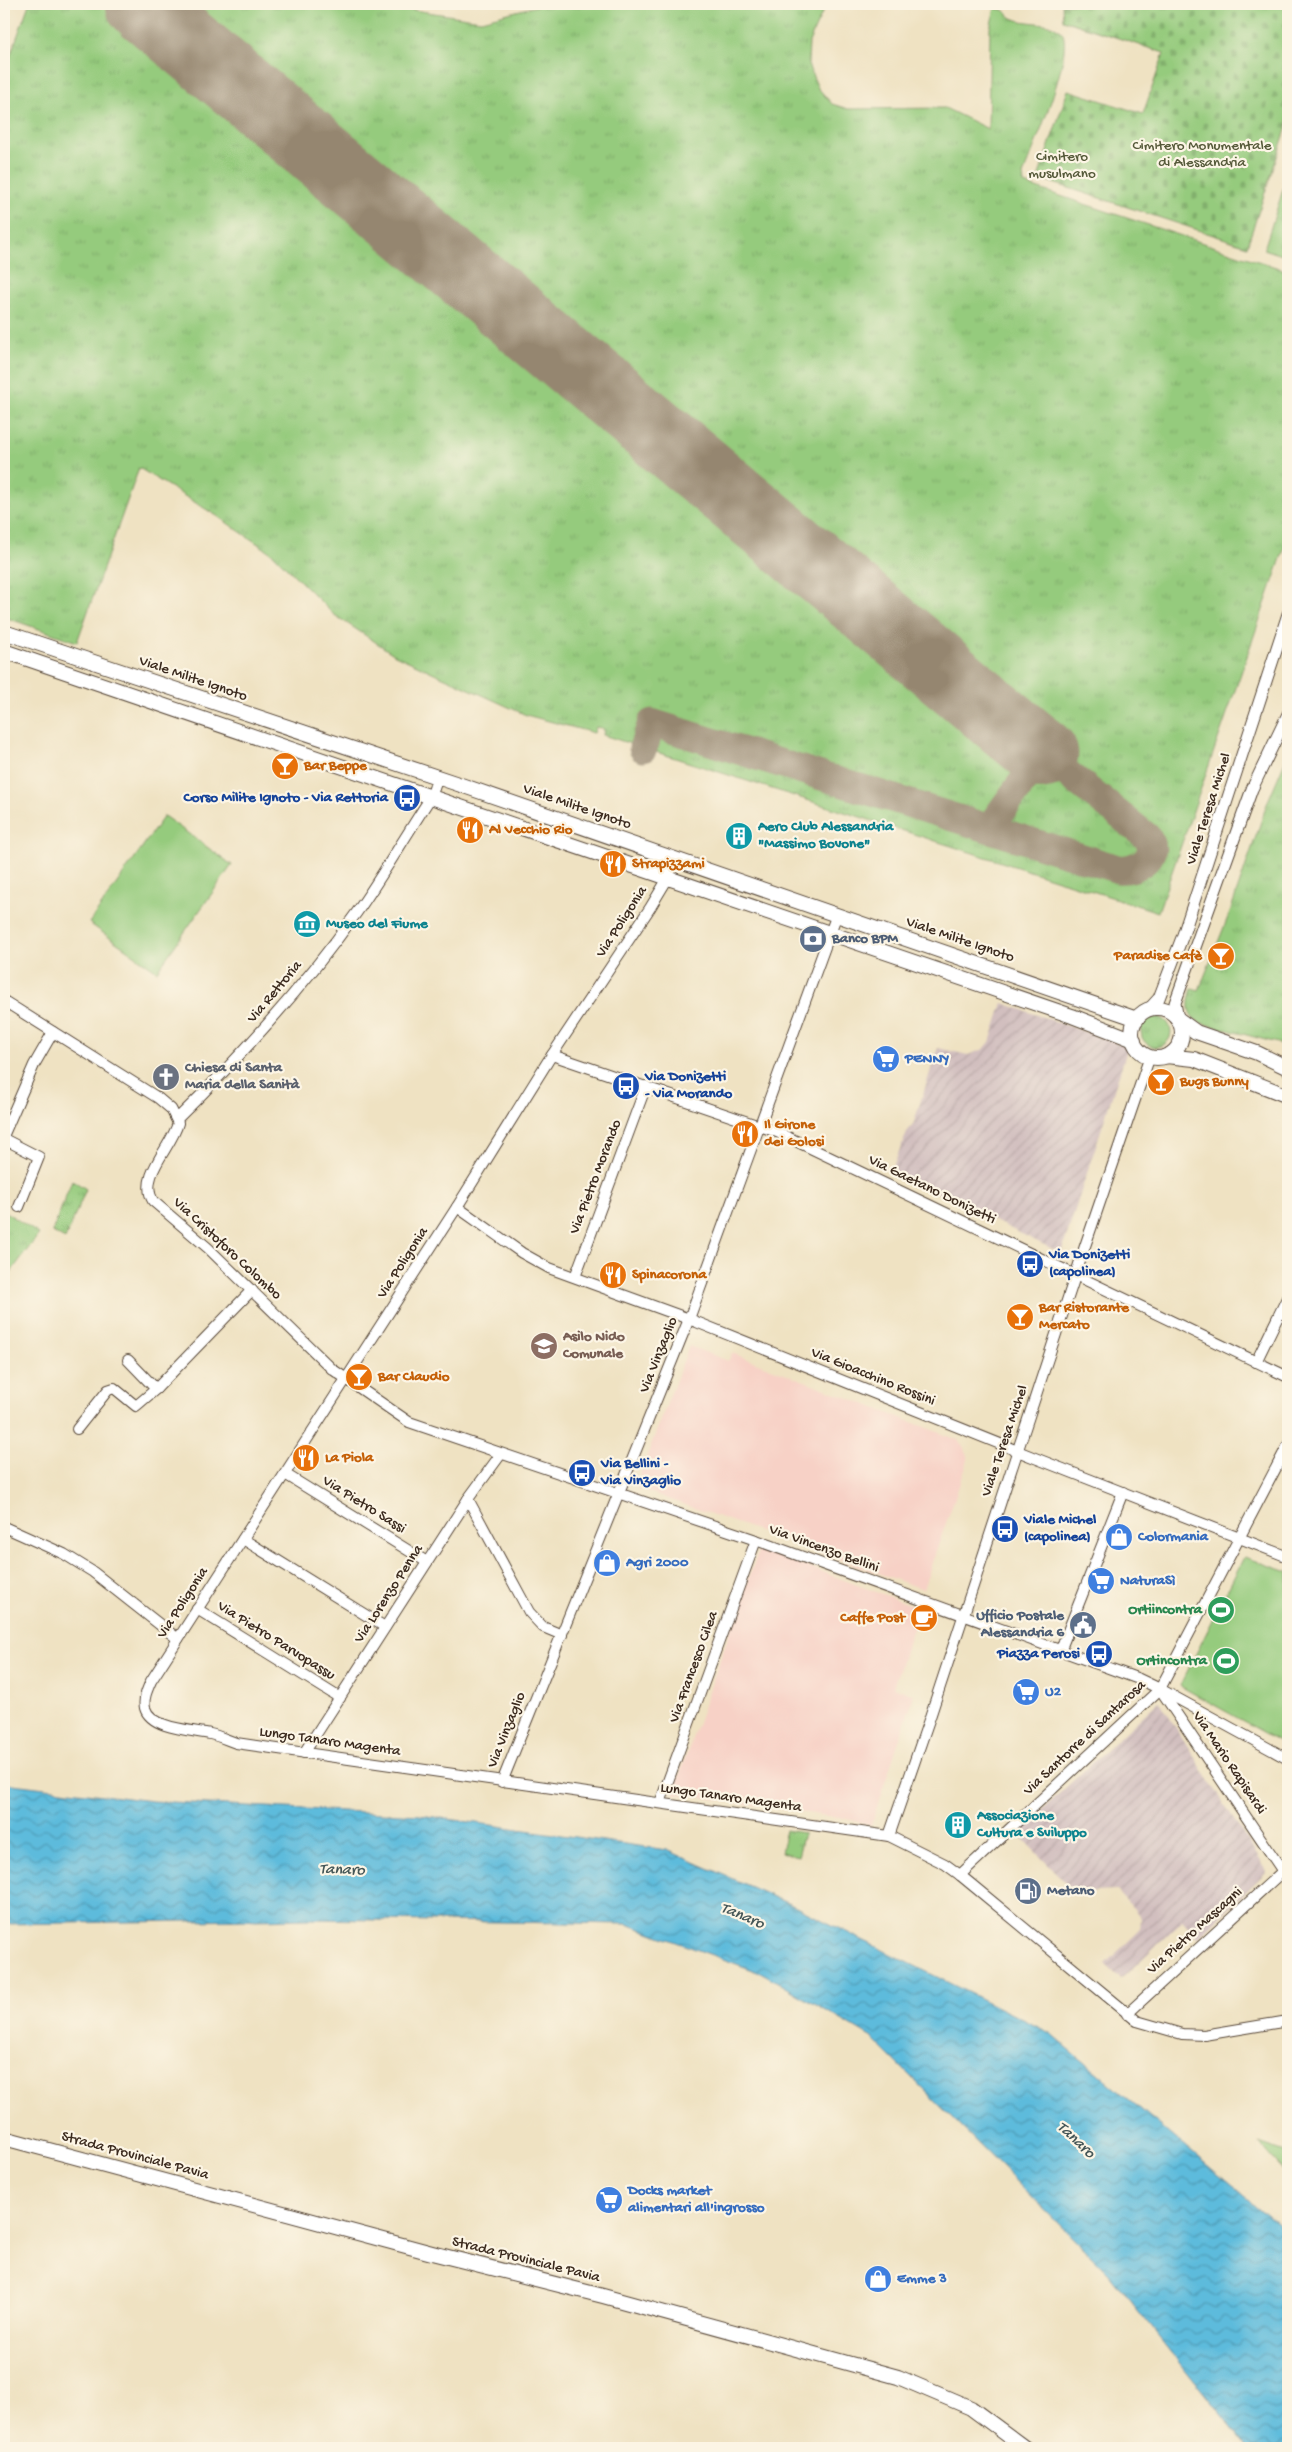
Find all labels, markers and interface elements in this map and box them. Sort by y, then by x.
park label: Cimitero Monumentale di Alessandria [1132,137,1272,172]
park label: Cimitero musulmano [1028,148,1096,183]
street label: Viale Milite Ignoto [136,652,250,706]
bar icon: Bar Beppe [270,751,300,781]
street label: Viale Teresa Michel [1182,751,1236,868]
place label: Bar Beppe [303,757,368,775]
street label: Viale Milite Ignoto [520,780,634,834]
bus stop icon: Corso Milite Ignoto - Via Rettoria [392,783,422,813]
place label: Corso Milite Ignoto - Via Rettoria [183,789,389,807]
restaurant icon: Al Vecchio Rio [455,815,485,845]
place label: Aero Club Alessandria "Massimo Bovone" [757,818,894,853]
place label: Al Vecchio Rio [488,821,573,839]
building icon: Aero Club Alessandria "Massimo Bovone" [724,821,754,851]
restaurant icon: Strapizzami [598,849,628,879]
place label: Strapizzami [632,855,705,873]
street label: Via Poligonia [592,883,652,962]
museum icon: Museo del Fiume [292,909,322,939]
street label: Viale Milite Ignoto [903,913,1017,967]
place label: Museo del Fiume [326,915,429,933]
bank icon: Banco BPM [798,924,828,954]
place label: Banco BPM [831,930,899,948]
bar icon: Paradise Cafè [1206,941,1236,971]
place label: Paradise Cafè [1113,947,1203,965]
street label: Via Rettoria [243,957,307,1028]
supermarket icon: PENNY [871,1044,901,1074]
place label: PENNY [904,1050,949,1068]
place label: Chiesa di Santa Maria della Sanità [184,1059,300,1094]
church icon: Chiesa di Santa Maria della Sanità [151,1062,181,1092]
bar icon: Bugs Bunny [1146,1067,1176,1097]
place label: Via Donizetti - Via Morando [644,1068,732,1103]
bus stop icon: Via Donizetti - Via Morando [611,1071,641,1101]
place label: Bugs Bunny [1179,1073,1249,1091]
place label: Il Girone dei Golosi [764,1116,824,1151]
street label: Via Pietro Morando [566,1117,626,1238]
restaurant icon: Il Girone dei Golosi [730,1119,760,1149]
street label: Via Gaetano Donizetti [864,1151,999,1229]
street label: Via Cristoforo Colombo [168,1193,285,1304]
street label: Via Poligonia [373,1224,433,1303]
place label: Via Donizetti (capolinea) [1048,1246,1130,1281]
bus stop icon: Via Donizetti (capolinea) [1015,1249,1045,1279]
restaurant icon: Spinacorona [598,1260,628,1290]
place label: Spinacorona [632,1266,707,1284]
place label: Bar Ristorante Mercato [1038,1299,1130,1334]
bar icon: Bar Ristorante Mercato [1005,1302,1035,1332]
street label: Via Vinzaglio [635,1314,682,1396]
place label: Asilo Nido Comunale [562,1328,625,1363]
school or university icon: Asilo Nido Comunale [529,1331,559,1361]
street label: Via Gioacchino Rossini [807,1343,938,1410]
bar icon: Bar Claudio [344,1362,374,1392]
place label: Bar Claudio [377,1368,450,1386]
street label: Viale Teresa Michel [977,1383,1032,1500]
restaurant icon: La Piola [291,1443,321,1473]
place label: La Piola [325,1449,374,1467]
place label: Via Bellini - Via Vinzaglio [600,1455,681,1490]
bus stop icon: Via Bellini - Via Vinzaglio [567,1458,597,1488]
street label: Via Pietro Sassi [318,1472,409,1538]
place label: Viale Michel (capolinea) [1023,1511,1097,1546]
bus stop icon: Viale Michel (capolinea) [990,1514,1020,1544]
street label: Via Vincenzo Bellini [766,1520,881,1577]
shop icon: Colormania [1104,1522,1134,1552]
place label: Colormania [1137,1528,1209,1546]
street label: Via Lorenzo Penna [350,1541,428,1647]
shop icon: Agri 2000 [592,1548,622,1578]
place label: Agri 2000 [625,1554,689,1572]
street label: Via Poligonia [153,1564,213,1643]
supermarket icon: NaturaSì [1086,1566,1116,1596]
place label: NaturaSì [1120,1572,1176,1590]
sports icon: Ortiincontra [1206,1595,1236,1625]
street label: Via Pietro Parvopassu [213,1597,338,1685]
place label: Ortiincontra [1128,1601,1203,1619]
cafe icon: Caffe Post [909,1603,939,1633]
place label: Ufficio Postale Alessandria 6 [976,1607,1065,1642]
street label: Via Francesco Cilea [665,1608,723,1726]
place label: Caffe Post [839,1609,907,1627]
public building icon: Ufficio Postale Alessandria 6 [1068,1610,1098,1640]
bus stop icon: Piazza Perosi [1084,1639,1114,1669]
place label: Piazza Perosi [996,1645,1080,1663]
sports icon: Ortincontra [1211,1646,1241,1676]
place label: Ortincontra [1136,1652,1208,1670]
street label: Via Santorre di Santarosa [1019,1676,1151,1800]
supermarket icon: U2 [1011,1677,1041,1707]
place label: U2 [1045,1683,1062,1701]
street label: Via Vinzaglio [483,1689,530,1771]
street label: Via Mario Rapisardi [1187,1707,1270,1818]
street label: Lungo Tanaro Magenta [258,1723,402,1761]
street label: Lungo Tanaro Magenta [659,1779,803,1817]
place label: Associazione Cultura e Sviluppo [976,1807,1087,1842]
building icon: Associazione Cultura e Sviluppo [943,1810,973,1840]
water label: Tanaro [319,1861,366,1881]
fuel station icon: Metano [1013,1876,1043,1906]
place label: Metano [1047,1882,1095,1900]
street label: Via Pietro Mascagni [1143,1883,1246,1979]
water label: Tanaro [717,1899,767,1935]
water label: Tanaro [1052,2119,1099,2164]
street label: Strada Provinciale Pavia [59,2128,211,2185]
place label: Docks market alimentari all'ingrosso [626,2182,765,2217]
supermarket icon: Docks market alimentari all'ingrosso [594,2185,624,2215]
street label: Strada Provinciale Pavia [450,2233,602,2287]
shop icon: Emme 3 [863,2264,893,2294]
place label: Emme 3 [897,2270,947,2288]

